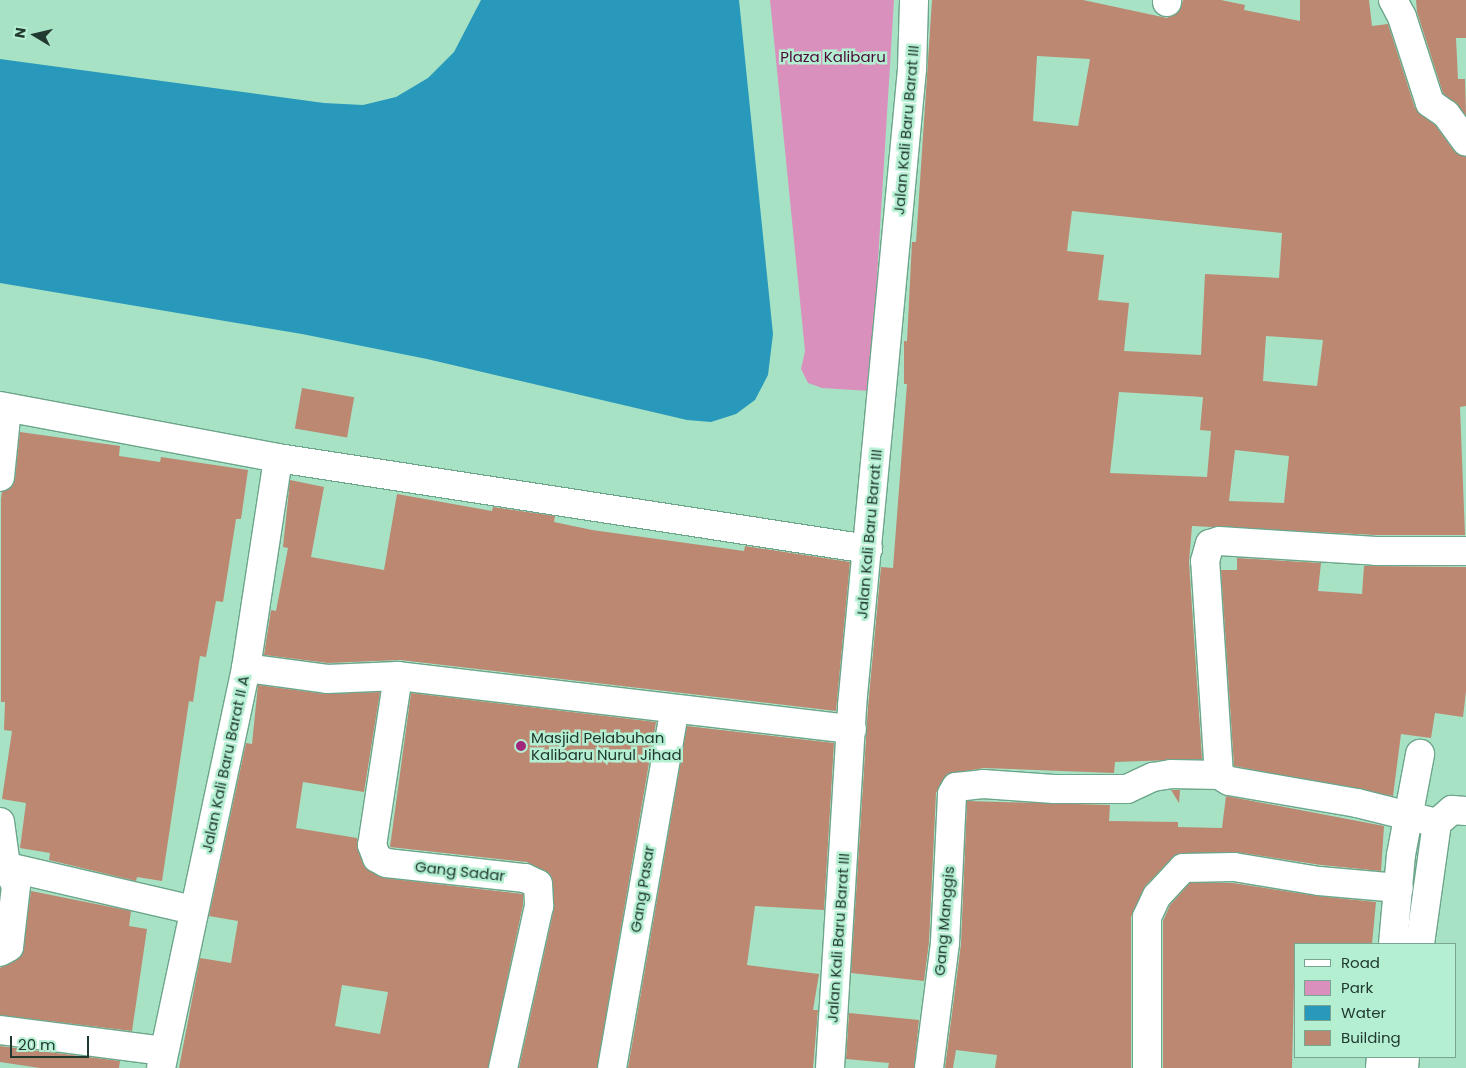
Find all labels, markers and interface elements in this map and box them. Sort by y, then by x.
north arrow [10,10,60,60]
text: N [9,26,31,39]
street label: Jalan Kali Baru Barat III [890,44,922,216]
park label: Plaza Kalibaru [780,48,886,66]
street label: Jalan Kali Baru Barat III [853,448,885,620]
street label: Jalan Kali Baru Barat II A [197,674,253,854]
place label: Masjid Pelabuhan Kalibaru Nurul Jihad [531,728,682,763]
marker: Masjid Pelabuhan Kalibaru Nurul Jihad [515,740,527,752]
street label: Gang Pasar [626,844,658,934]
street label: Jalan Kali Baru Barat III [823,852,853,1024]
street label: Gang Sadar [414,857,506,885]
street label: Gang Manggis [930,865,958,977]
legend [1294,943,1456,1058]
text: Road [1341,952,1380,973]
text: Park [1341,977,1373,998]
text: Water [1341,1002,1386,1023]
scale bar [12,1026,91,1058]
text: Building [1341,1027,1401,1048]
text: 20 m [18,1034,56,1055]

